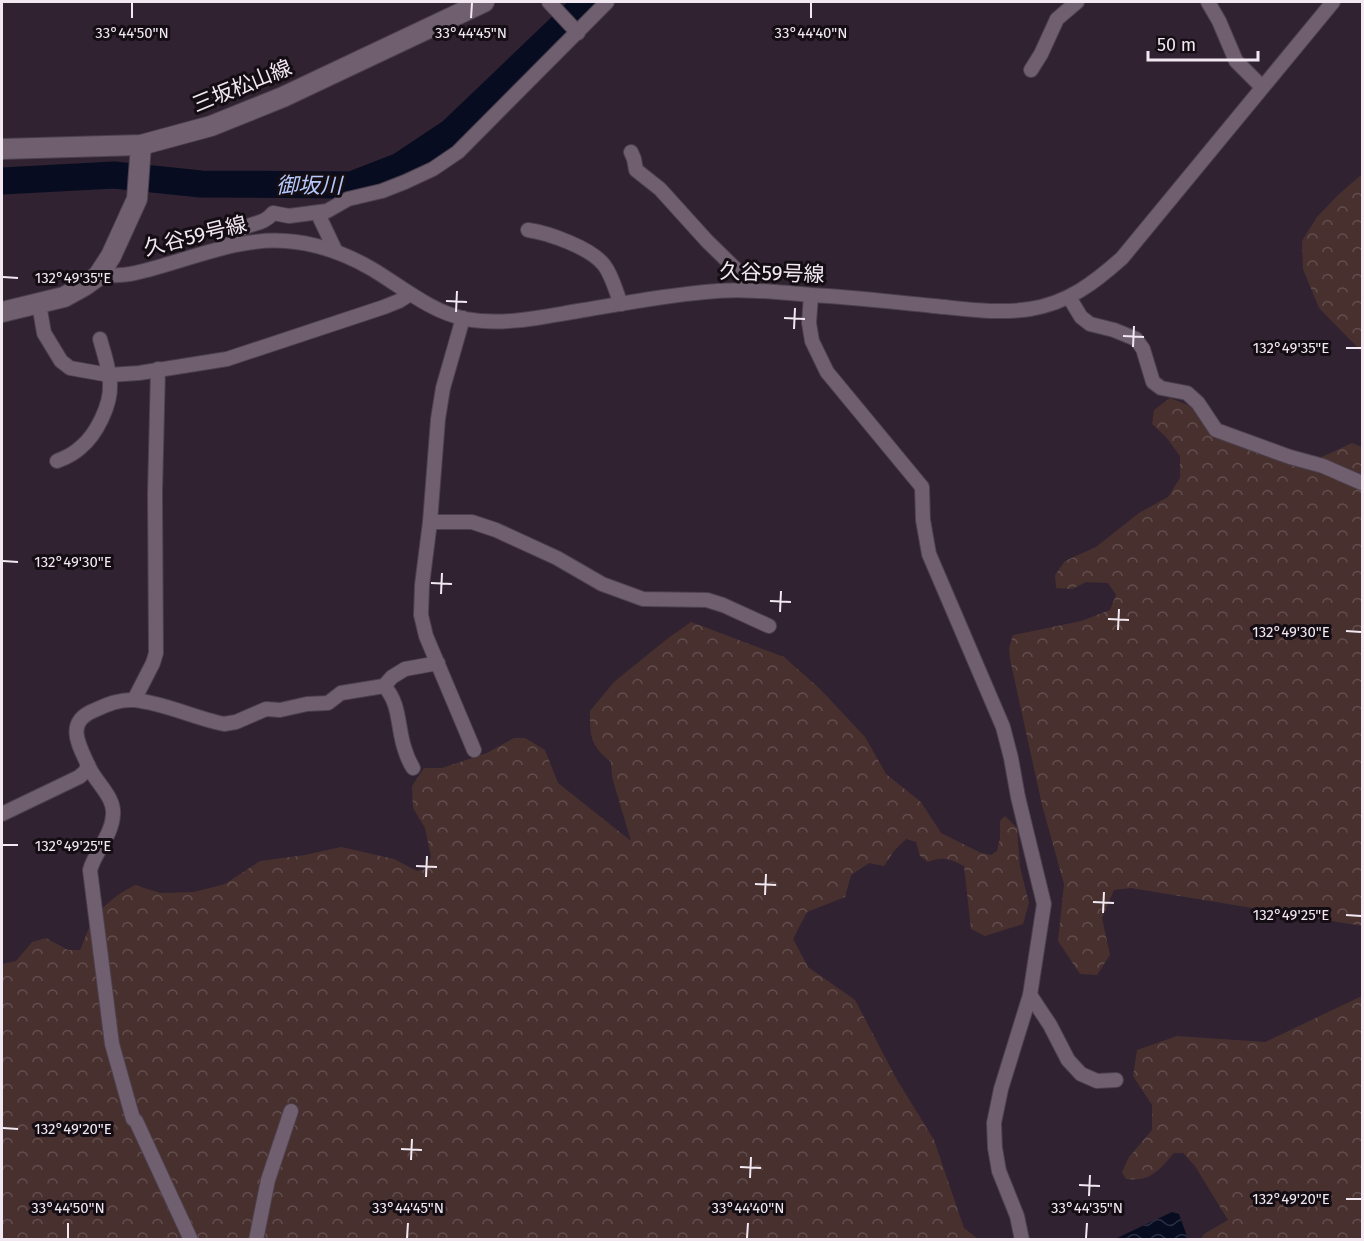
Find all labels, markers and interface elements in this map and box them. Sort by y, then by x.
text: 33°44'50"N [95,24,169,42]
text: 33°44'45"N [435,24,507,42]
text: 33°44'40"N [774,24,848,42]
scale bar [1148,24,1258,62]
text: 50 m [1157,34,1196,56]
street label: 三坂松山線 [188,54,296,118]
water label: 御坂川 [276,172,344,199]
street label: 久谷59号線 [141,211,249,261]
street label: 久谷59号線 [719,258,825,288]
text: 132°49'35"E [35,269,111,287]
text: 132°49'35"E [1253,339,1329,357]
text: 132°49'30"E [34,553,112,571]
text: 132°49'30"E [1252,623,1330,641]
text: 132°49'25"E [35,837,111,855]
text: 132°49'25"E [1253,906,1329,924]
text: 132°49'20"E [34,1120,112,1138]
text: 132°49'20"E [1252,1190,1330,1208]
text: 33°44'50"N [31,1199,105,1217]
text: 33°44'45"N [372,1199,444,1217]
text: 33°44'40"N [711,1199,785,1217]
text: 33°44'35"N [1051,1199,1123,1217]

